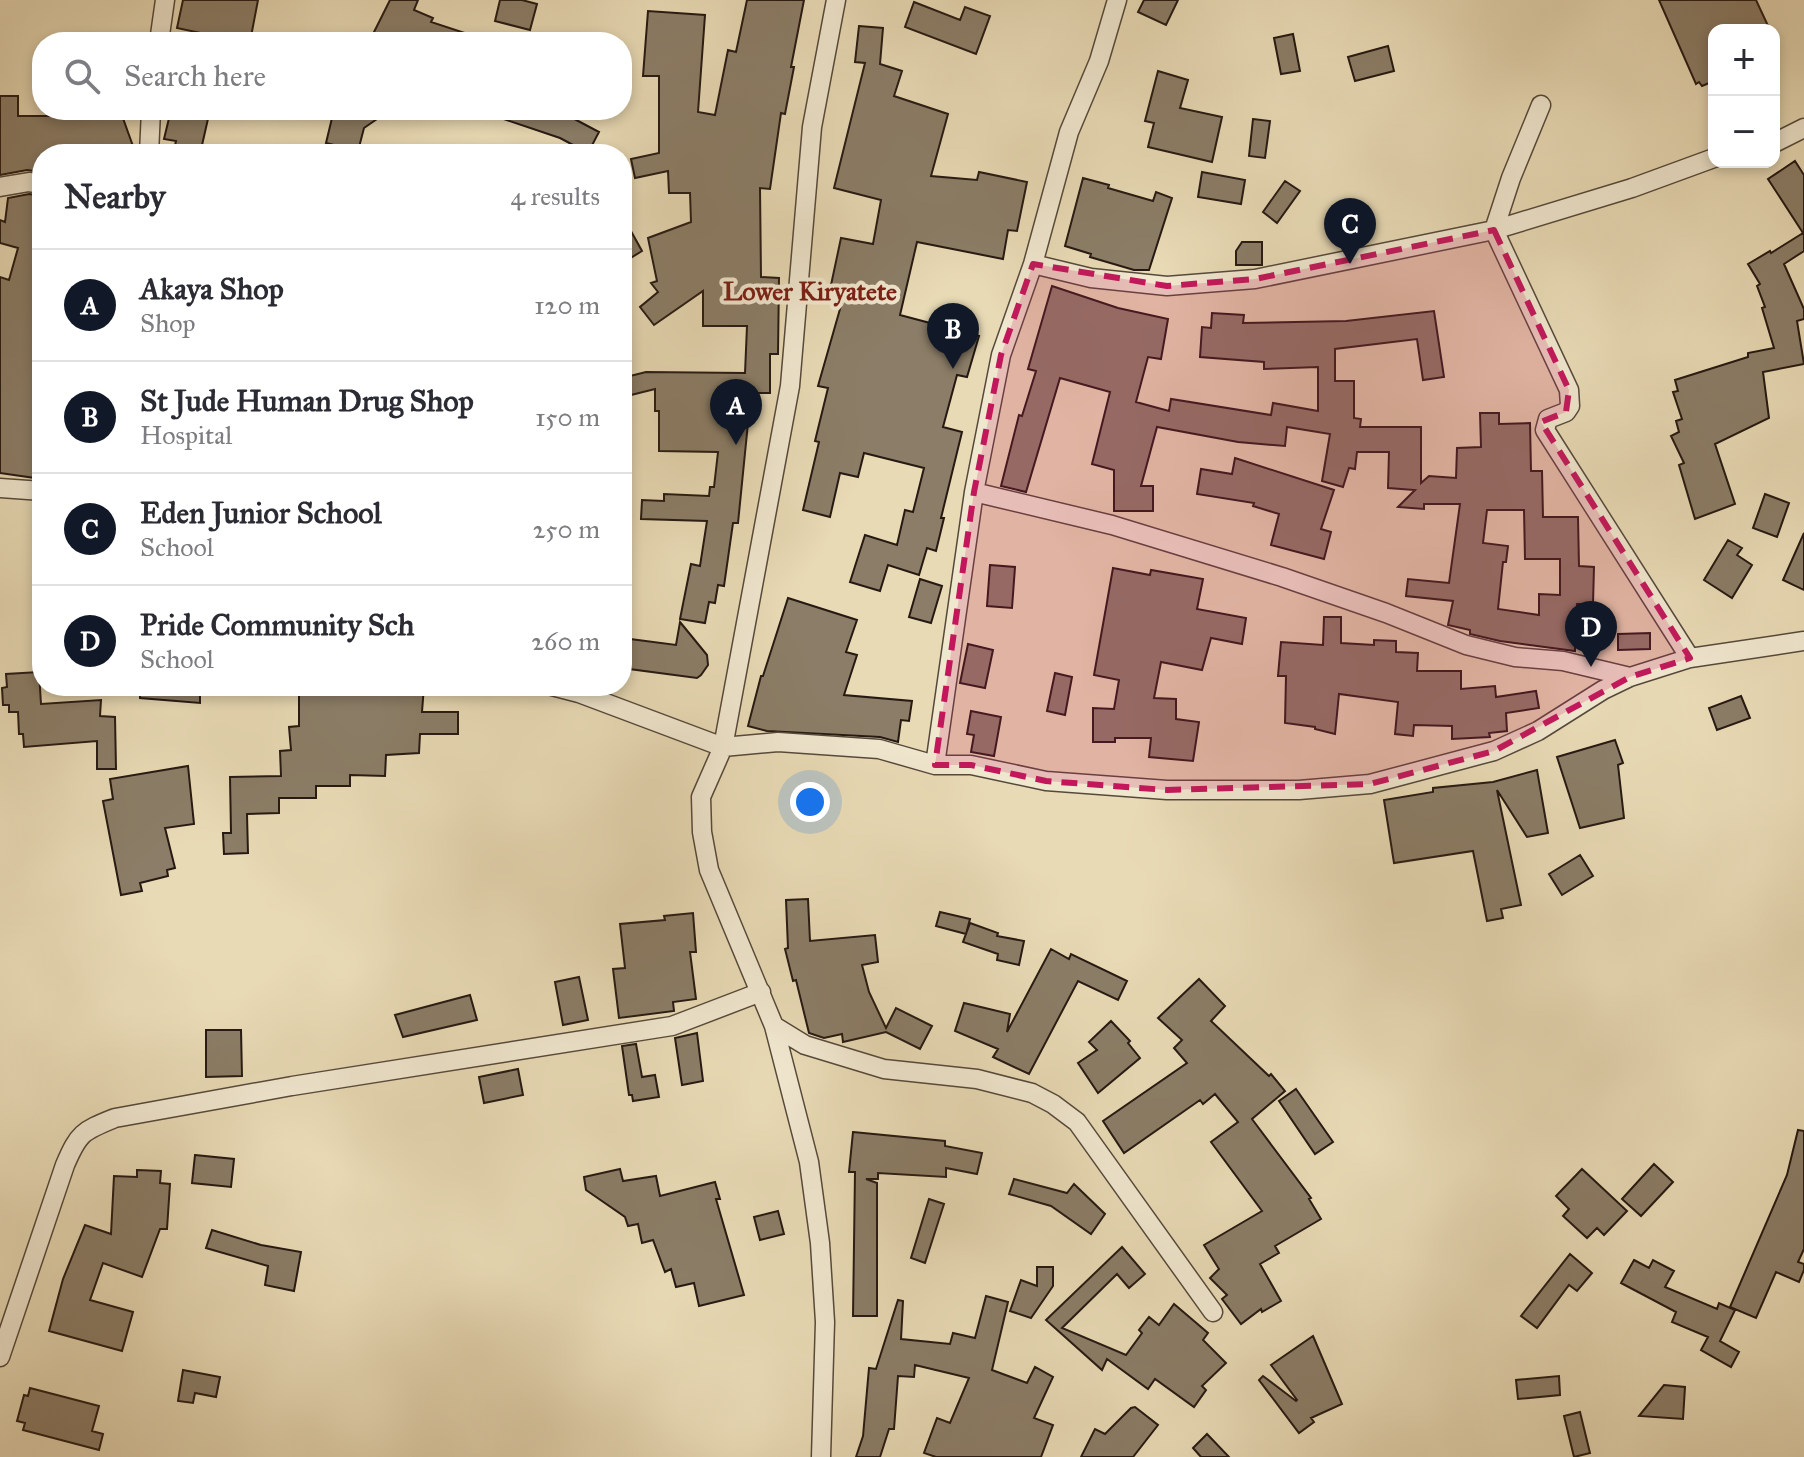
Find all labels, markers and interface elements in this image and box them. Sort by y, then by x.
map controls [1708,24,1780,168]
button: + [1708,24,1780,96]
search box [32,32,632,120]
icon: search [60,54,104,98]
text: Search here [124,58,266,94]
button: − [1708,96,1780,168]
text: Nearby [64,176,166,217]
text: 4 results [511,180,600,212]
pin: C [1324,198,1376,264]
text: Akaya Shop [140,271,284,307]
district label: Lower Kiryatete [723,275,897,307]
text: A [81,289,99,321]
text: 120 m [534,289,600,321]
pin: B [927,303,979,369]
text: Shop [140,307,196,339]
pin: A [710,379,762,445]
text: St Jude Human Drug Shop [140,383,474,419]
text: B [81,401,99,433]
text: 150 m [535,401,600,433]
text: Hospital [140,419,232,451]
text: Eden Junior School [140,495,382,531]
text: C [81,513,99,545]
text: 250 m [533,513,600,545]
text: School [140,531,214,563]
pin: D [1565,601,1617,667]
text: Pride Community Sch [140,607,414,643]
text: D [80,625,100,657]
text: 260 m [531,625,600,657]
text: School [140,643,214,675]
your location [790,782,830,822]

